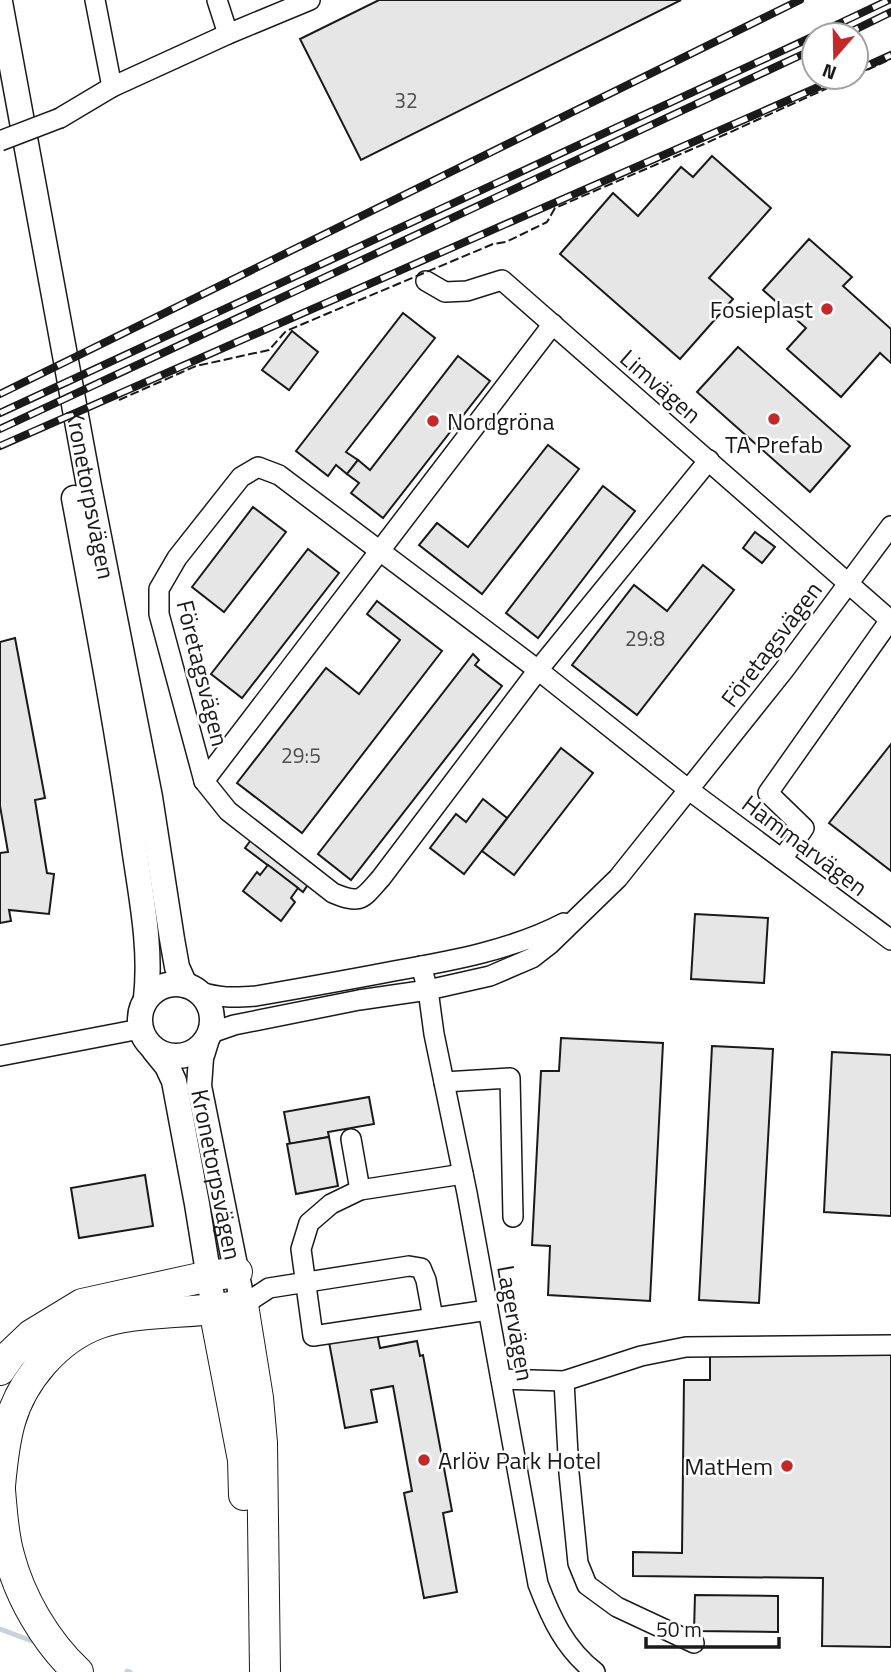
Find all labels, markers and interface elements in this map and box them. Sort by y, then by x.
north arrow [800,21,870,91]
text: N [818,57,840,88]
house number: 32 [394,84,418,116]
place label: Fosieplast [710,291,814,327]
marker: Fosieplast [819,301,835,317]
street label: Limvägen [612,340,710,432]
place label: Nordgröna [447,403,554,439]
street label: Kronetorpsvägen [57,405,125,582]
marker: TA Prefab [766,411,782,427]
marker: Nordgröna [425,413,441,429]
place label: TA Prefab [725,426,823,462]
street label: Företagsvägen [712,573,830,715]
street label: Företagsvägen [167,596,239,750]
house number: 29:8 [625,622,665,654]
house number: 29:5 [281,739,321,771]
street label: Hammarvägen [735,786,875,904]
street label: Kronetorpsvägen [182,1086,251,1263]
street label: Lagervägen [488,1262,544,1384]
place label: Arlöv Park Hotel [438,1442,601,1478]
place label: MatHem [684,1448,773,1484]
marker: Arlöv Park Hotel [416,1452,432,1468]
marker: MatHem [779,1458,795,1474]
scale bar [646,1606,779,1650]
text: 50 m [656,1613,702,1645]

